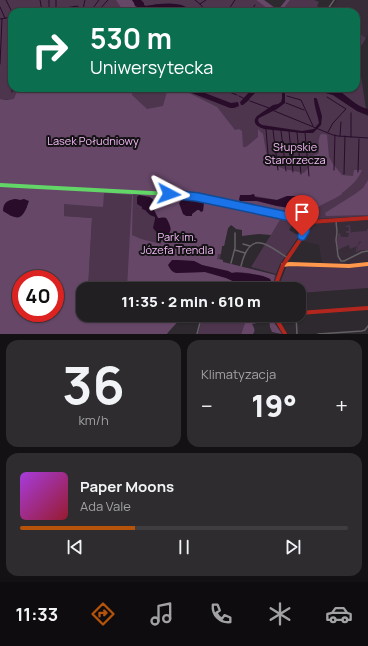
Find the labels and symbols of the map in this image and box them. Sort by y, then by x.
park label: Lasek Południowy [47,133,139,148]
park label: Słupskie Starorzecza [264,139,326,167]
position arrow [148,173,190,215]
pin [285,195,319,236]
park label: Park im. Józefa Trendla [140,229,214,257]
speed limit sign: 40 [12,270,64,322]

